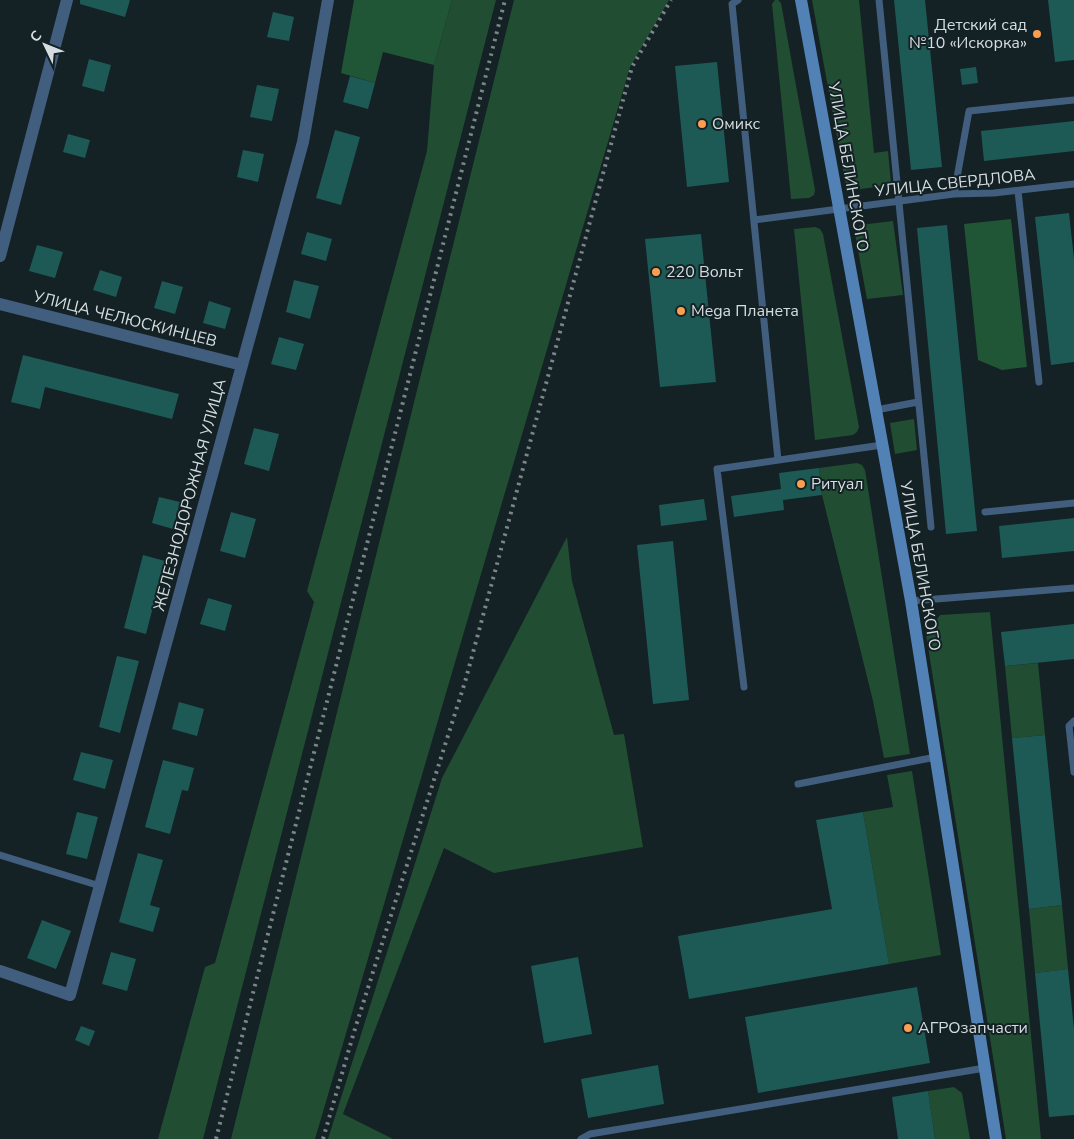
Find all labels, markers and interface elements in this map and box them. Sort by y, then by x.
place label: Детский сад №10 «Искорка» [909,14,1028,54]
north arrow [20,20,70,70]
text: С [26,26,46,46]
marker: Детский сад №10 «Искорка» [1031,28,1043,40]
street label: УЛИЦА БЕЛИНСКОГО [822,79,874,254]
place label: Омикс [712,113,761,135]
marker: Омикс [696,118,708,130]
street label: УЛИЦА СВЕРДЛОВА [873,164,1037,202]
place label: 220 Вольт [666,261,744,283]
marker: 220 Вольт [650,266,662,278]
street label: УЛИЦА ЧЕЛЮСКИНЦЕВ [30,285,219,352]
place label: Mega Планета [691,300,799,322]
marker: Mega Планета [675,305,687,317]
street label: ЖЕЛЕЗНОДОРОЖНАЯ УЛИЦА [148,376,232,614]
place label: Ритуал [811,473,864,495]
marker: Ритуал [795,478,807,490]
street label: УЛИЦА БЕЛИНСКОГО [894,478,946,653]
place label: АГРОзапчасти [918,1017,1028,1039]
marker: АГРОзапчасти [902,1022,914,1034]

